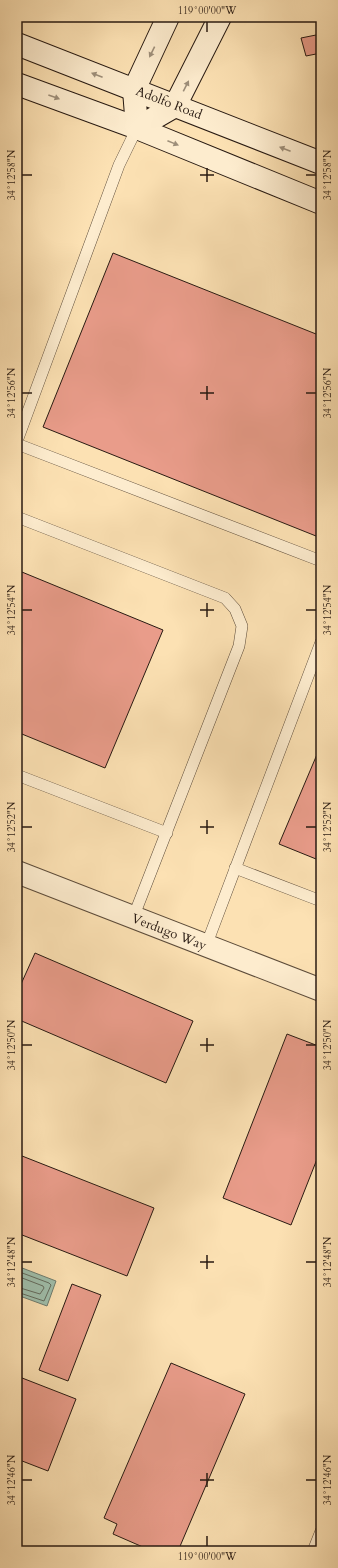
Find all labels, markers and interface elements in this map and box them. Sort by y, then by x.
text: 119°00'00"W [178,4,237,18]
one-way arrow [149,46,155,58]
one-way arrow [91,72,103,78]
one-way arrow [183,80,189,91]
street label: Adolfo Road [133,82,205,124]
one-way arrow [48,95,60,101]
one-way arrow [168,140,180,146]
one-way arrow [278,145,290,151]
text: 34°12'58"N [5,149,19,200]
text: 34°12'58"N [321,149,335,200]
text: 34°12'56"N [5,367,19,418]
text: 34°12'56"N [321,367,335,418]
text: 34°12'54"N [5,584,19,635]
text: 34°12'54"N [321,584,335,635]
text: 34°12'52"N [5,801,19,852]
text: 34°12'52"N [321,801,335,852]
street label: Verdugo Way [129,909,209,955]
text: 34°12'50"N [5,1019,19,1070]
text: 34°12'50"N [321,1019,335,1070]
text: 34°12'48"N [5,1236,19,1287]
text: 34°12'48"N [321,1236,335,1287]
text: 34°12'46"N [5,1454,19,1505]
text: 34°12'46"N [321,1454,335,1505]
text: 119°00'00"W [178,1550,237,1564]

